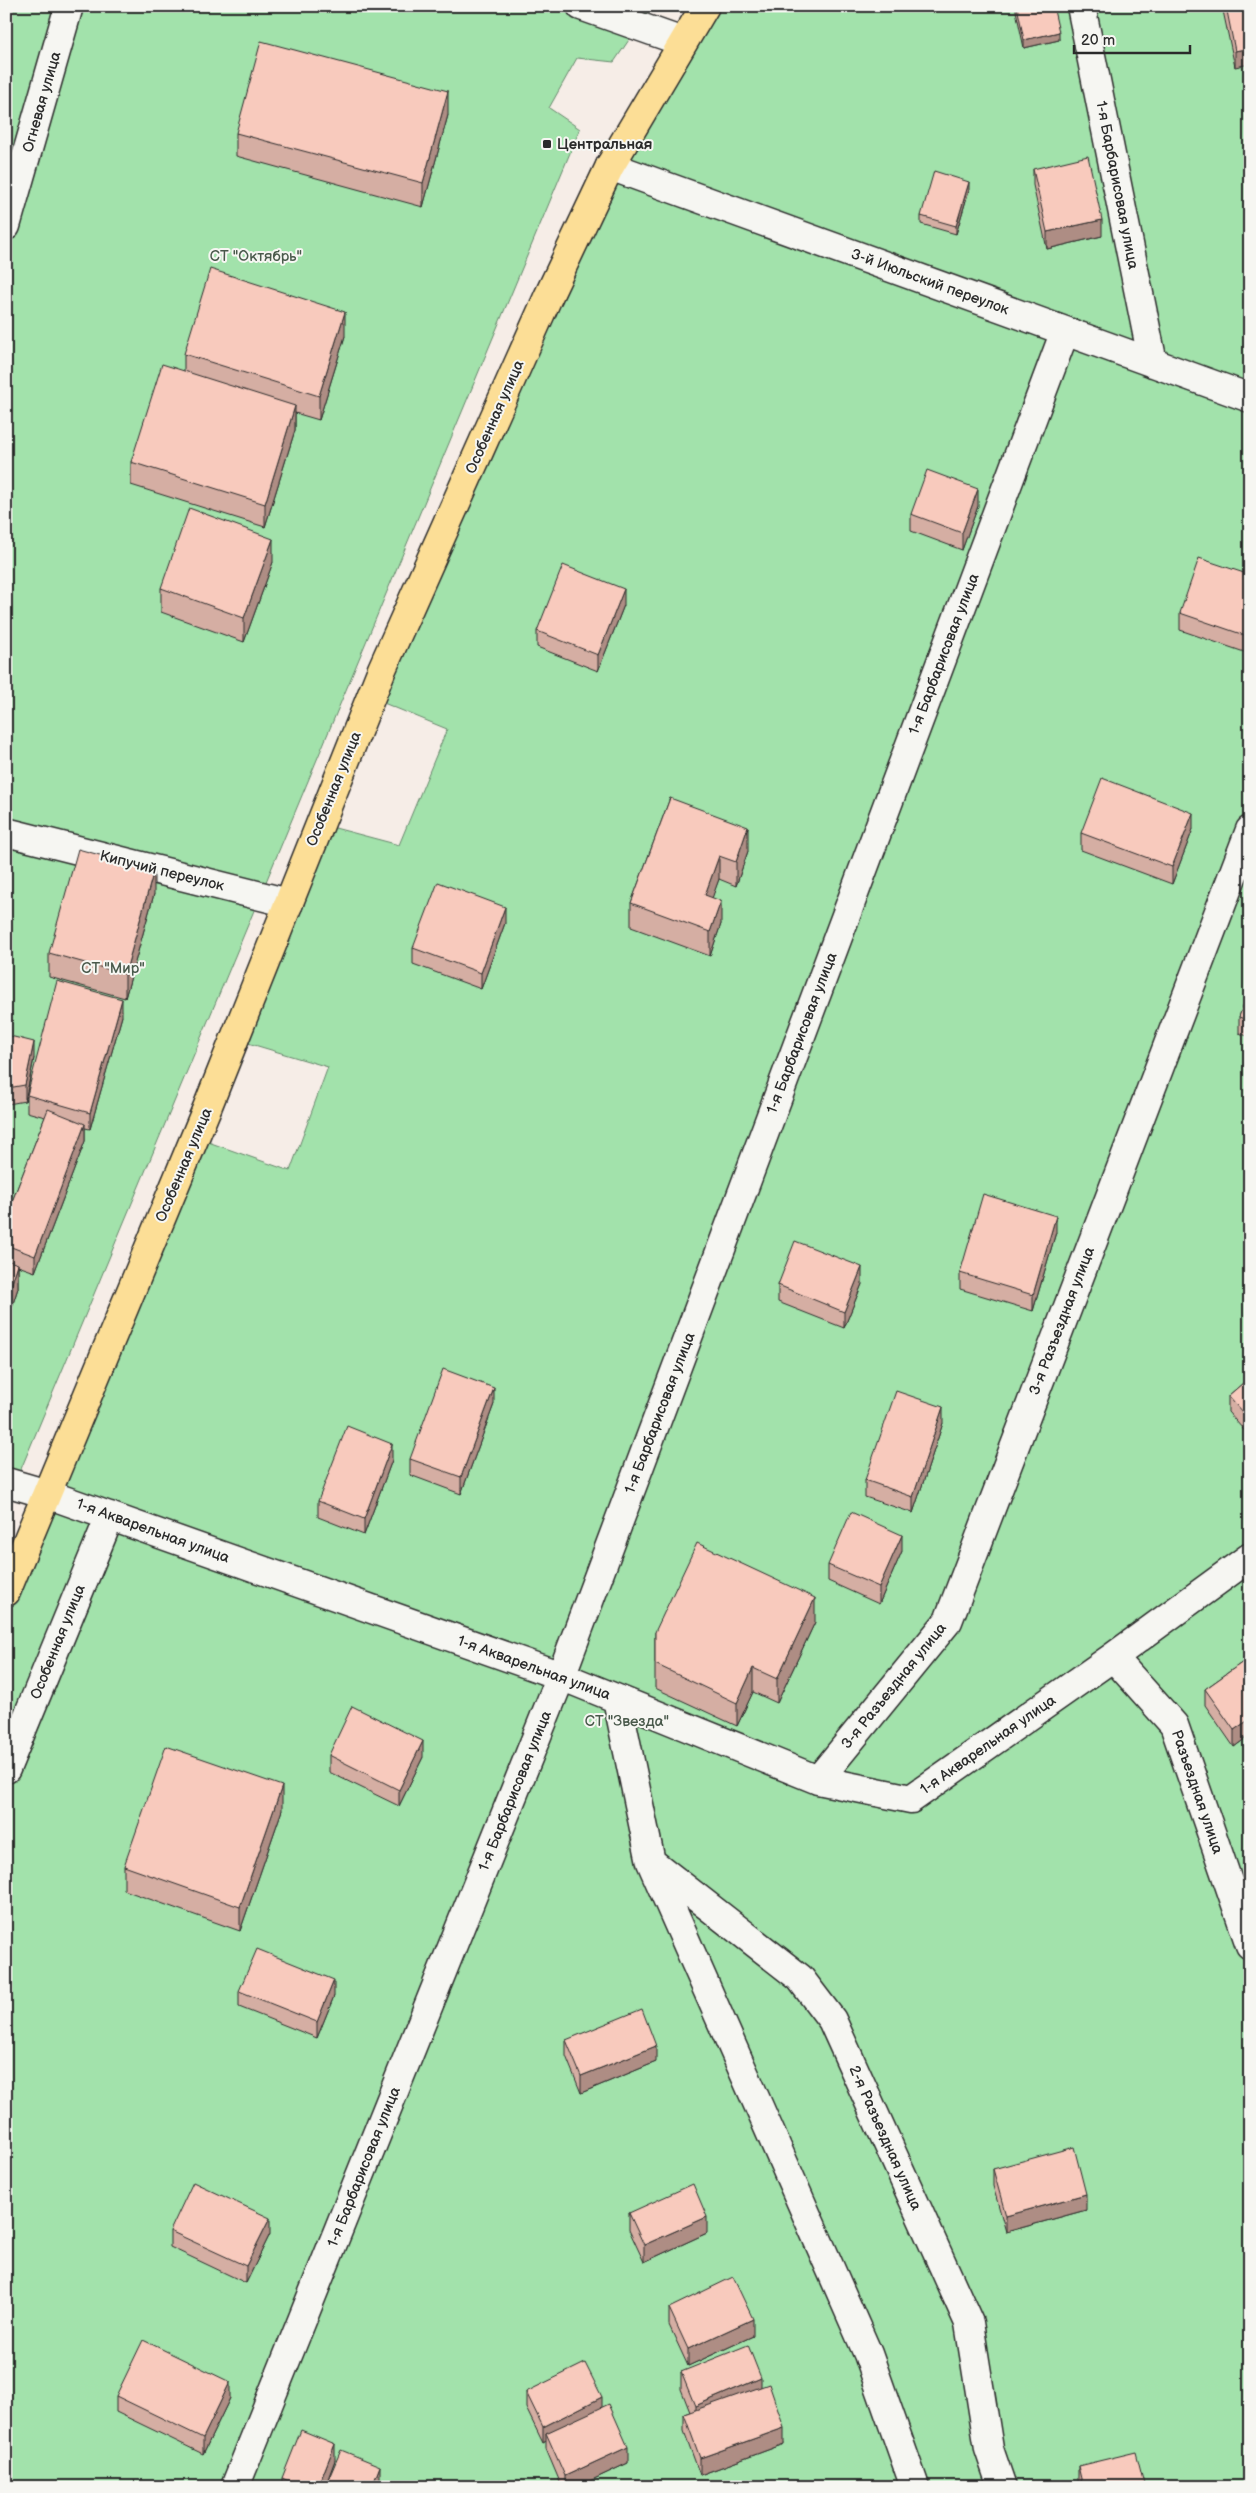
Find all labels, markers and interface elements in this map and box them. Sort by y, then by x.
scale bar [1074,22,1190,54]
text: 20 m [1081,31,1115,50]
street label: Огневая улица [19,49,66,155]
street label: 1-я Барбарисовая улица [1091,99,1143,271]
place label: Центральная [557,135,652,154]
marker: Центральная [541,138,553,150]
street label: 3-й Июльский переулок [848,245,1012,319]
park label: СТ "Октябрь" [210,247,302,266]
street label: Особенная улица [461,357,529,477]
street label: 1-я Барбарисовая улица [904,571,984,737]
street label: Особенная улица [302,729,366,849]
street label: Кипучий переулок [98,846,226,896]
street label: 1-я Барбарисовая улица [762,950,842,1116]
park label: СТ "Мир" [81,959,145,978]
street label: Особенная улица [151,1105,217,1225]
street label: 3-я Разъездная улица [1025,1244,1099,1398]
street label: 1-я Барбарисовая улица [620,1330,700,1496]
street label: 1-я Акварельная улица [74,1494,232,1568]
street label: Особенная улица [26,1582,90,1702]
street label: 3-я Разъездная улица [837,1619,951,1753]
street label: 1-я Акварельная улица [455,1631,613,1705]
street label: 1-я Акварельная улица [916,1691,1060,1799]
street label: 1-я Барбарисовая улица [474,1708,556,1874]
park label: СТ "Звезда" [585,1712,669,1731]
street label: Разъездная улица [1167,1727,1227,1857]
street label: 2-я Разъездная улица [844,2063,926,2214]
street label: 1-я Барбарисовая улица [323,2084,405,2250]

